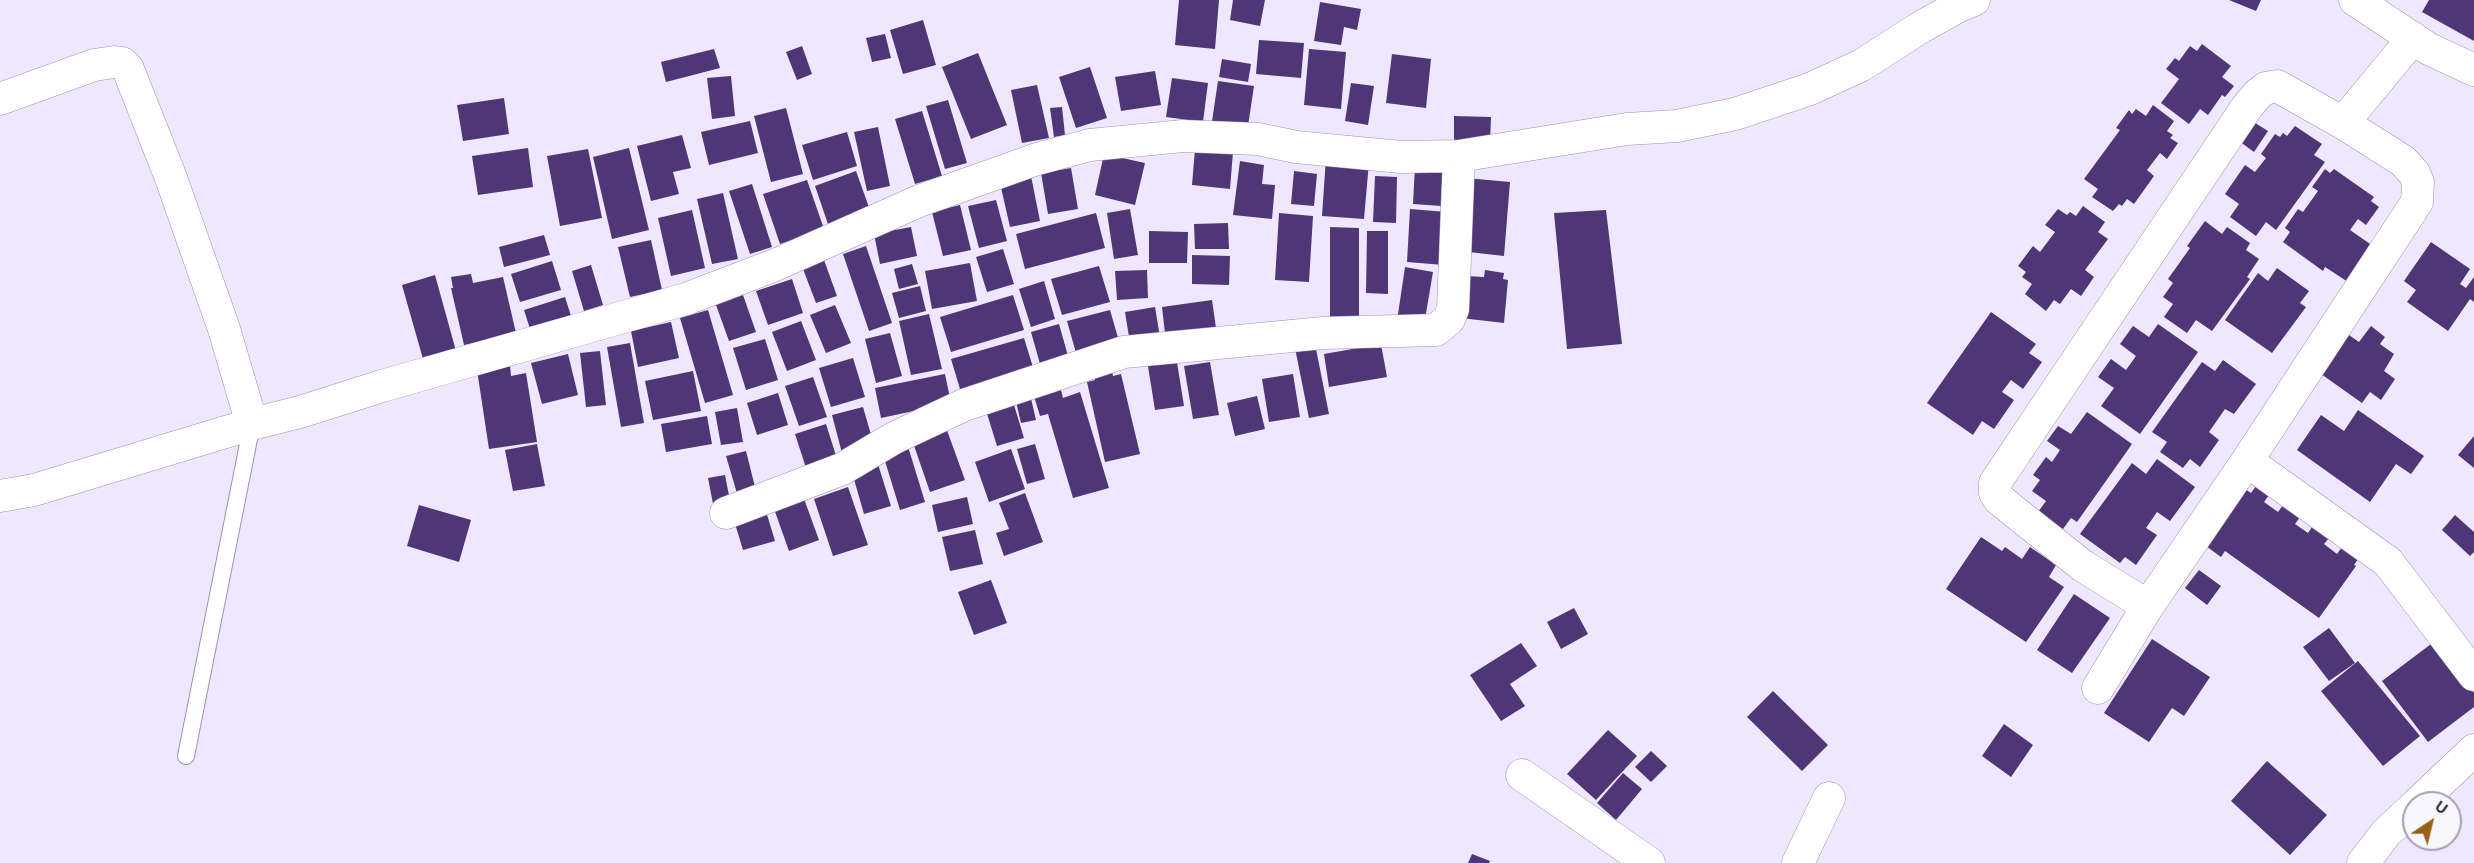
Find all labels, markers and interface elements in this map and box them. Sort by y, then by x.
north arrow [2402,791,2462,851]
text: U [2431,796,2452,819]

